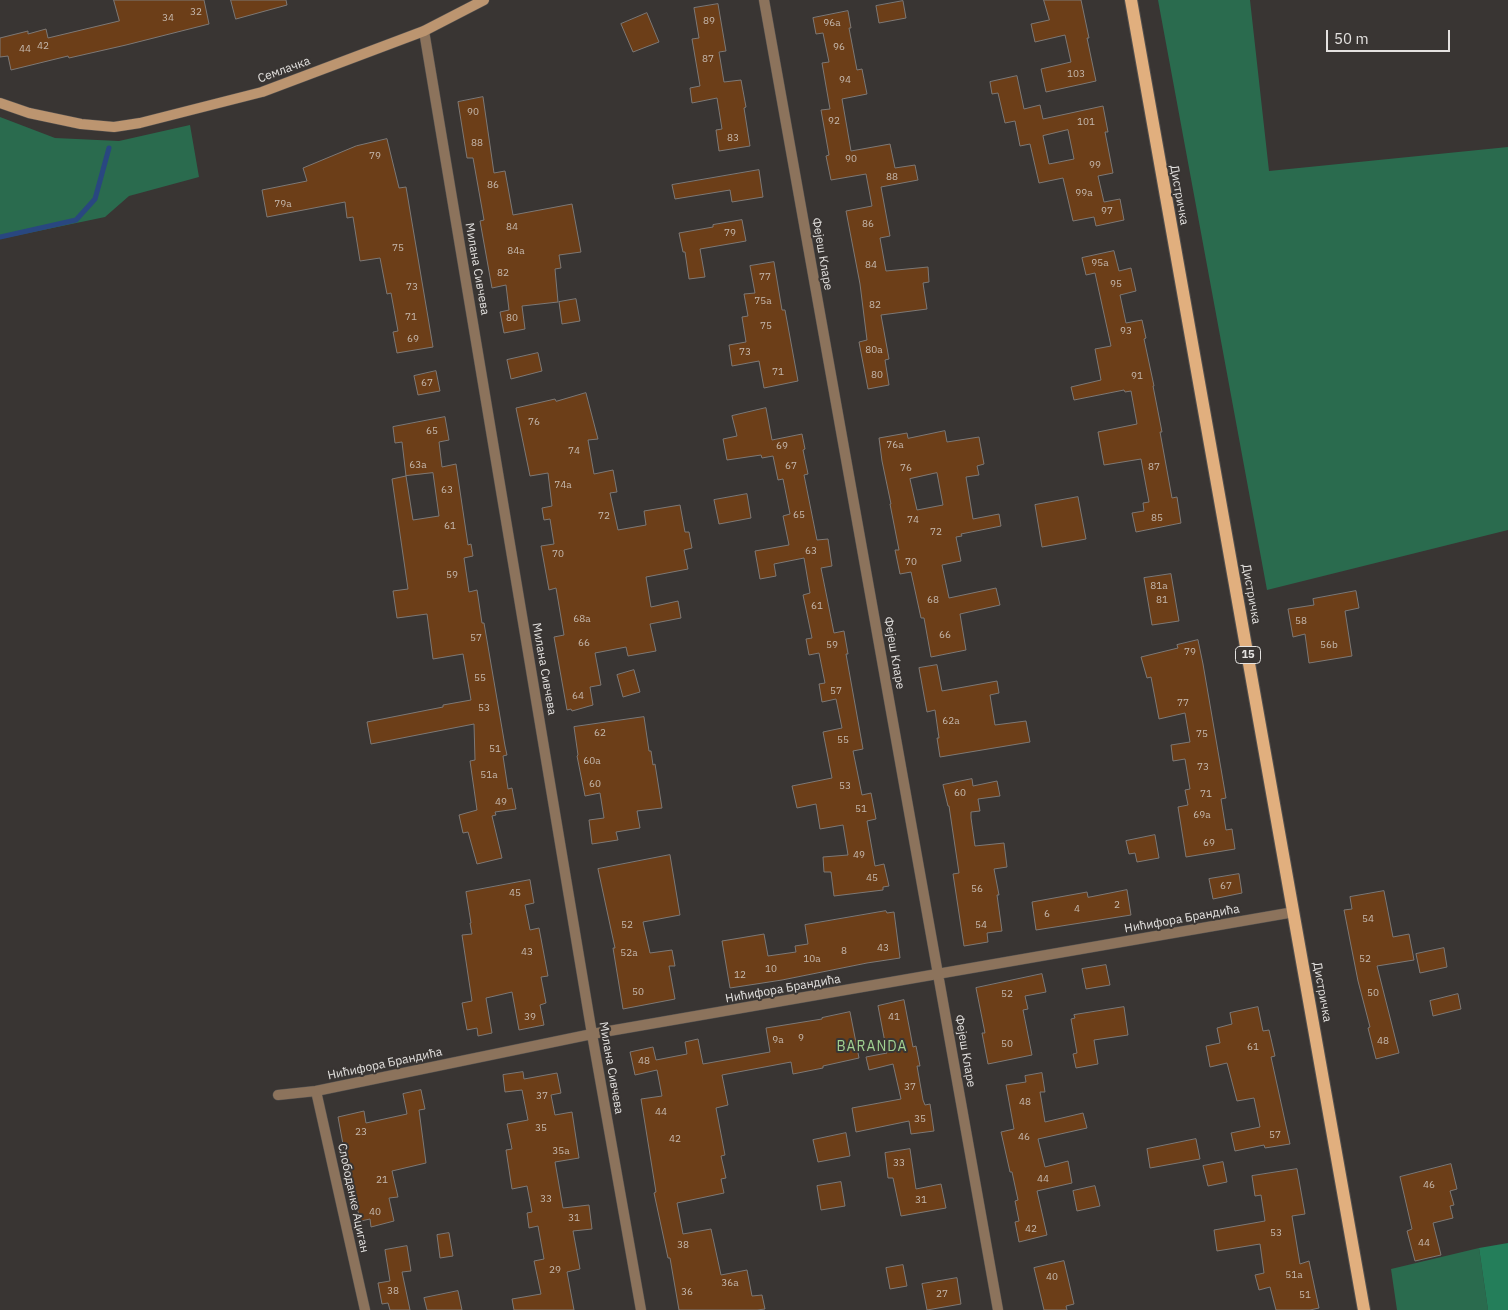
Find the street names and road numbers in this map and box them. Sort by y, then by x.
street label: Семлачка [256,54,312,86]
street label: Дистричка [1167,164,1191,226]
street label: Фејеш Кларе [809,217,835,291]
street label: Милана Сивчева [462,222,492,316]
street label: Дистричка [1239,563,1263,625]
street label: Фејеш Кларе [881,616,907,690]
street label: Милана Сивчева [529,622,559,716]
road number: 15 [1236,646,1260,664]
street label: Нићифора Брандића [1123,902,1241,936]
street label: Дистричка [1310,961,1334,1023]
street label: Нићифора Брандића [724,972,842,1006]
street label: Фејеш Кларе [952,1014,978,1088]
street label: Милана Сивчева [596,1021,626,1115]
street label: Нићифора Брандића [326,1045,444,1083]
street label: Слободанке Ациган [334,1142,372,1254]

